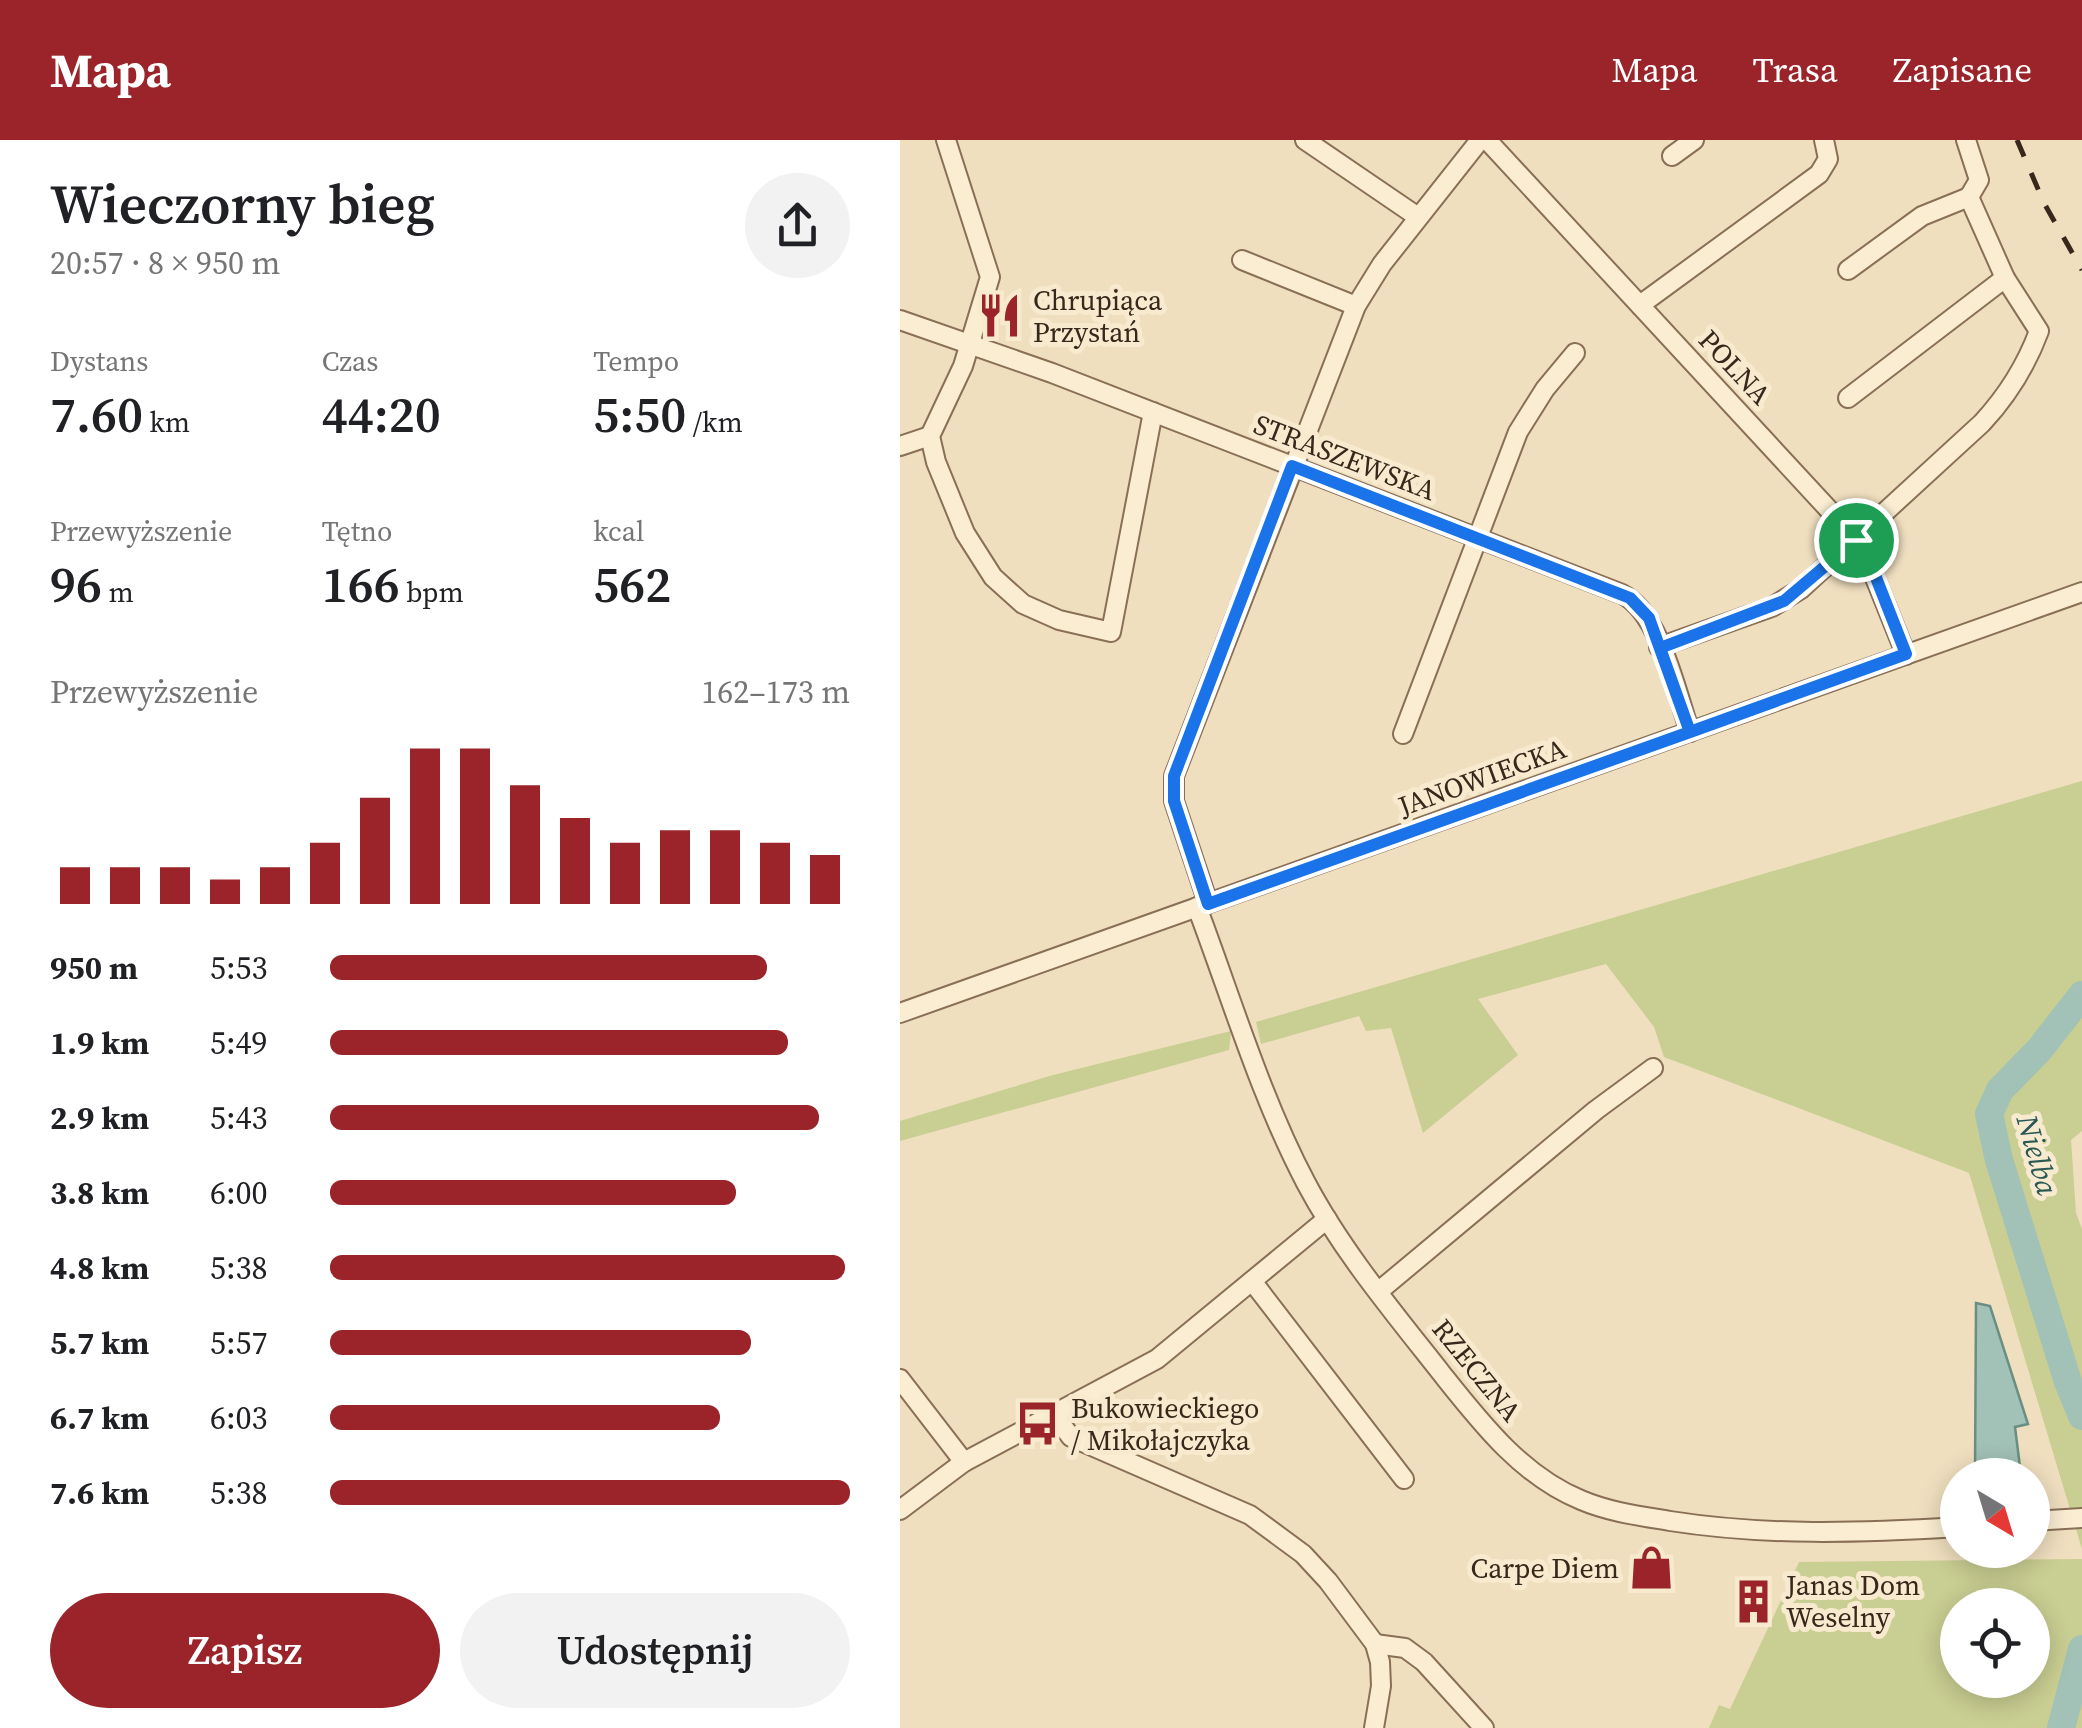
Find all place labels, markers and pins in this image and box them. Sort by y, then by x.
place label: Chrupiąca Przystań [1033,281,1163,351]
restaurant icon: Chrupiąca Przystań [976,292,1024,340]
pin [1814,498,1899,583]
place label: Bukowieckiego / Mikołajczyka [1071,1389,1259,1459]
bus stop icon: Bukowieckiego / Mikołajczyka [1014,1400,1062,1448]
shop icon: Carpe Diem [1628,1544,1676,1592]
place label: Carpe Diem [1471,1549,1619,1587]
place label: Janas Dom Weselny [1785,1566,1920,1636]
building icon: Janas Dom Weselny [1729,1577,1777,1625]

